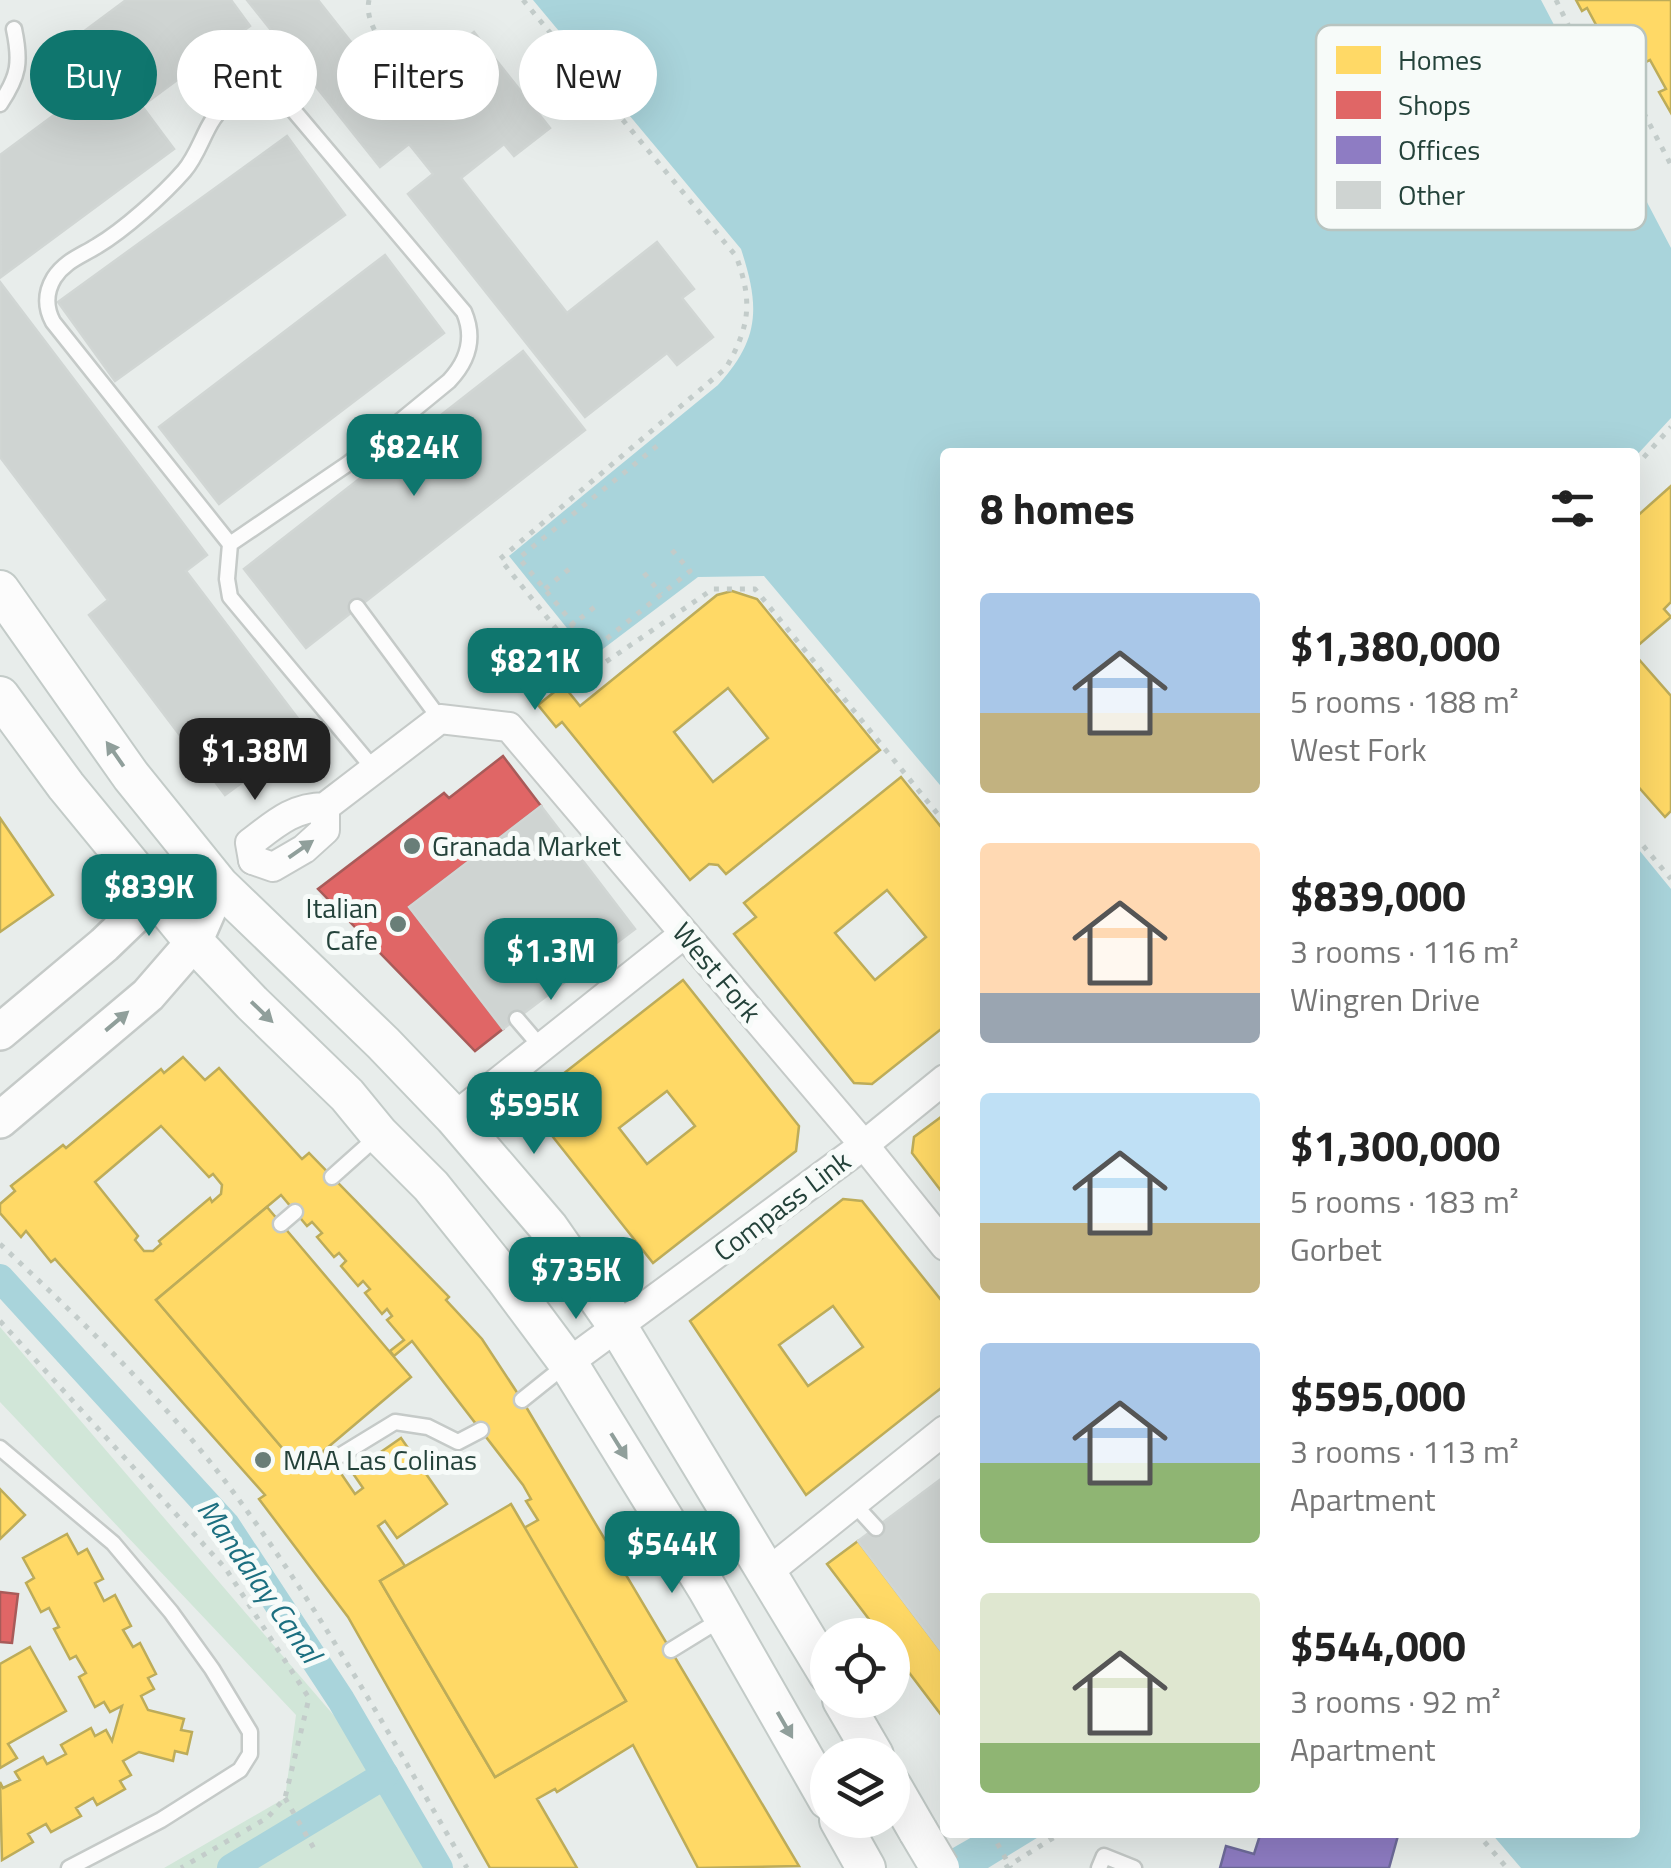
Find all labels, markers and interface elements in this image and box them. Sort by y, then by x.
legend [1316,25,1646,230]
chip: Buy [30,30,157,120]
chip: Rent [177,30,317,120]
chip: Filters [337,30,499,120]
chip: New [519,30,657,120]
text: Homes [1398,38,1482,81]
text: Shops [1398,83,1471,126]
text: Offices [1398,128,1480,171]
text: Other [1398,173,1465,216]
pin: $824K [344,414,484,499]
text: $824K [369,422,459,470]
text: 8 homes [980,476,1135,540]
icon: filters [1545,481,1600,536]
text: $1,380,000 [1290,613,1500,677]
pin: $821K [465,628,605,713]
icon: home [1060,633,1180,753]
text: $821K [490,636,580,684]
text: 5 rooms · 188 m² [1290,677,1519,725]
pin: $1.38M [174,718,336,803]
text: West Fork [1290,725,1427,773]
text: $1.38M [201,726,309,774]
one-way arrow [106,740,125,767]
place label: Granada Market [432,824,621,867]
marker: Granada Market [401,835,423,857]
one-way arrow [287,840,314,859]
pin: $839K [79,854,219,939]
text: $839K [104,862,194,910]
text: $839,000 [1290,863,1466,927]
icon: home [1060,883,1180,1003]
place label: Italian Cafe [306,886,378,961]
street label: West Fork [663,912,772,1031]
marker: Italian Cafe [387,913,409,935]
pin: $1.3M [481,918,621,1003]
text: $1.3M [506,926,596,974]
text: 3 rooms · 116 m² [1290,927,1519,975]
text: Wingren Drive [1290,975,1480,1023]
one-way arrow [249,1000,273,1024]
one-way arrow [104,1011,129,1033]
pin: $595K [464,1072,604,1157]
text: $595K [489,1080,579,1128]
text: $1,300,000 [1290,1113,1500,1177]
icon: home [1060,1133,1180,1253]
street label: Compass Link [704,1140,859,1272]
text: 5 rooms · 183 m² [1290,1177,1519,1225]
text: Gorbet [1290,1225,1382,1273]
pin: $735K [506,1237,646,1322]
text: $735K [531,1245,621,1293]
text: $595,000 [1290,1363,1466,1427]
icon: home [1060,1383,1180,1503]
text: 3 rooms · 113 m² [1290,1427,1519,1475]
one-way arrow [610,1432,627,1460]
place label: MAA Las Colinas [283,1438,477,1481]
marker: MAA Las Colinas [252,1449,274,1471]
text: Apartment [1290,1475,1436,1523]
water label: Mandalay Canal [186,1489,335,1675]
pin: $544K [602,1511,742,1596]
text: $544K [627,1519,717,1567]
text: $544,000 [1290,1613,1466,1677]
map controls [810,1618,910,1838]
button: locate [810,1618,910,1718]
icon: home [1060,1633,1180,1753]
text: 3 rooms · 92 m² [1290,1677,1501,1725]
one-way arrow [777,1711,794,1740]
text: Apartment [1290,1725,1436,1773]
button: layers [810,1738,910,1838]

